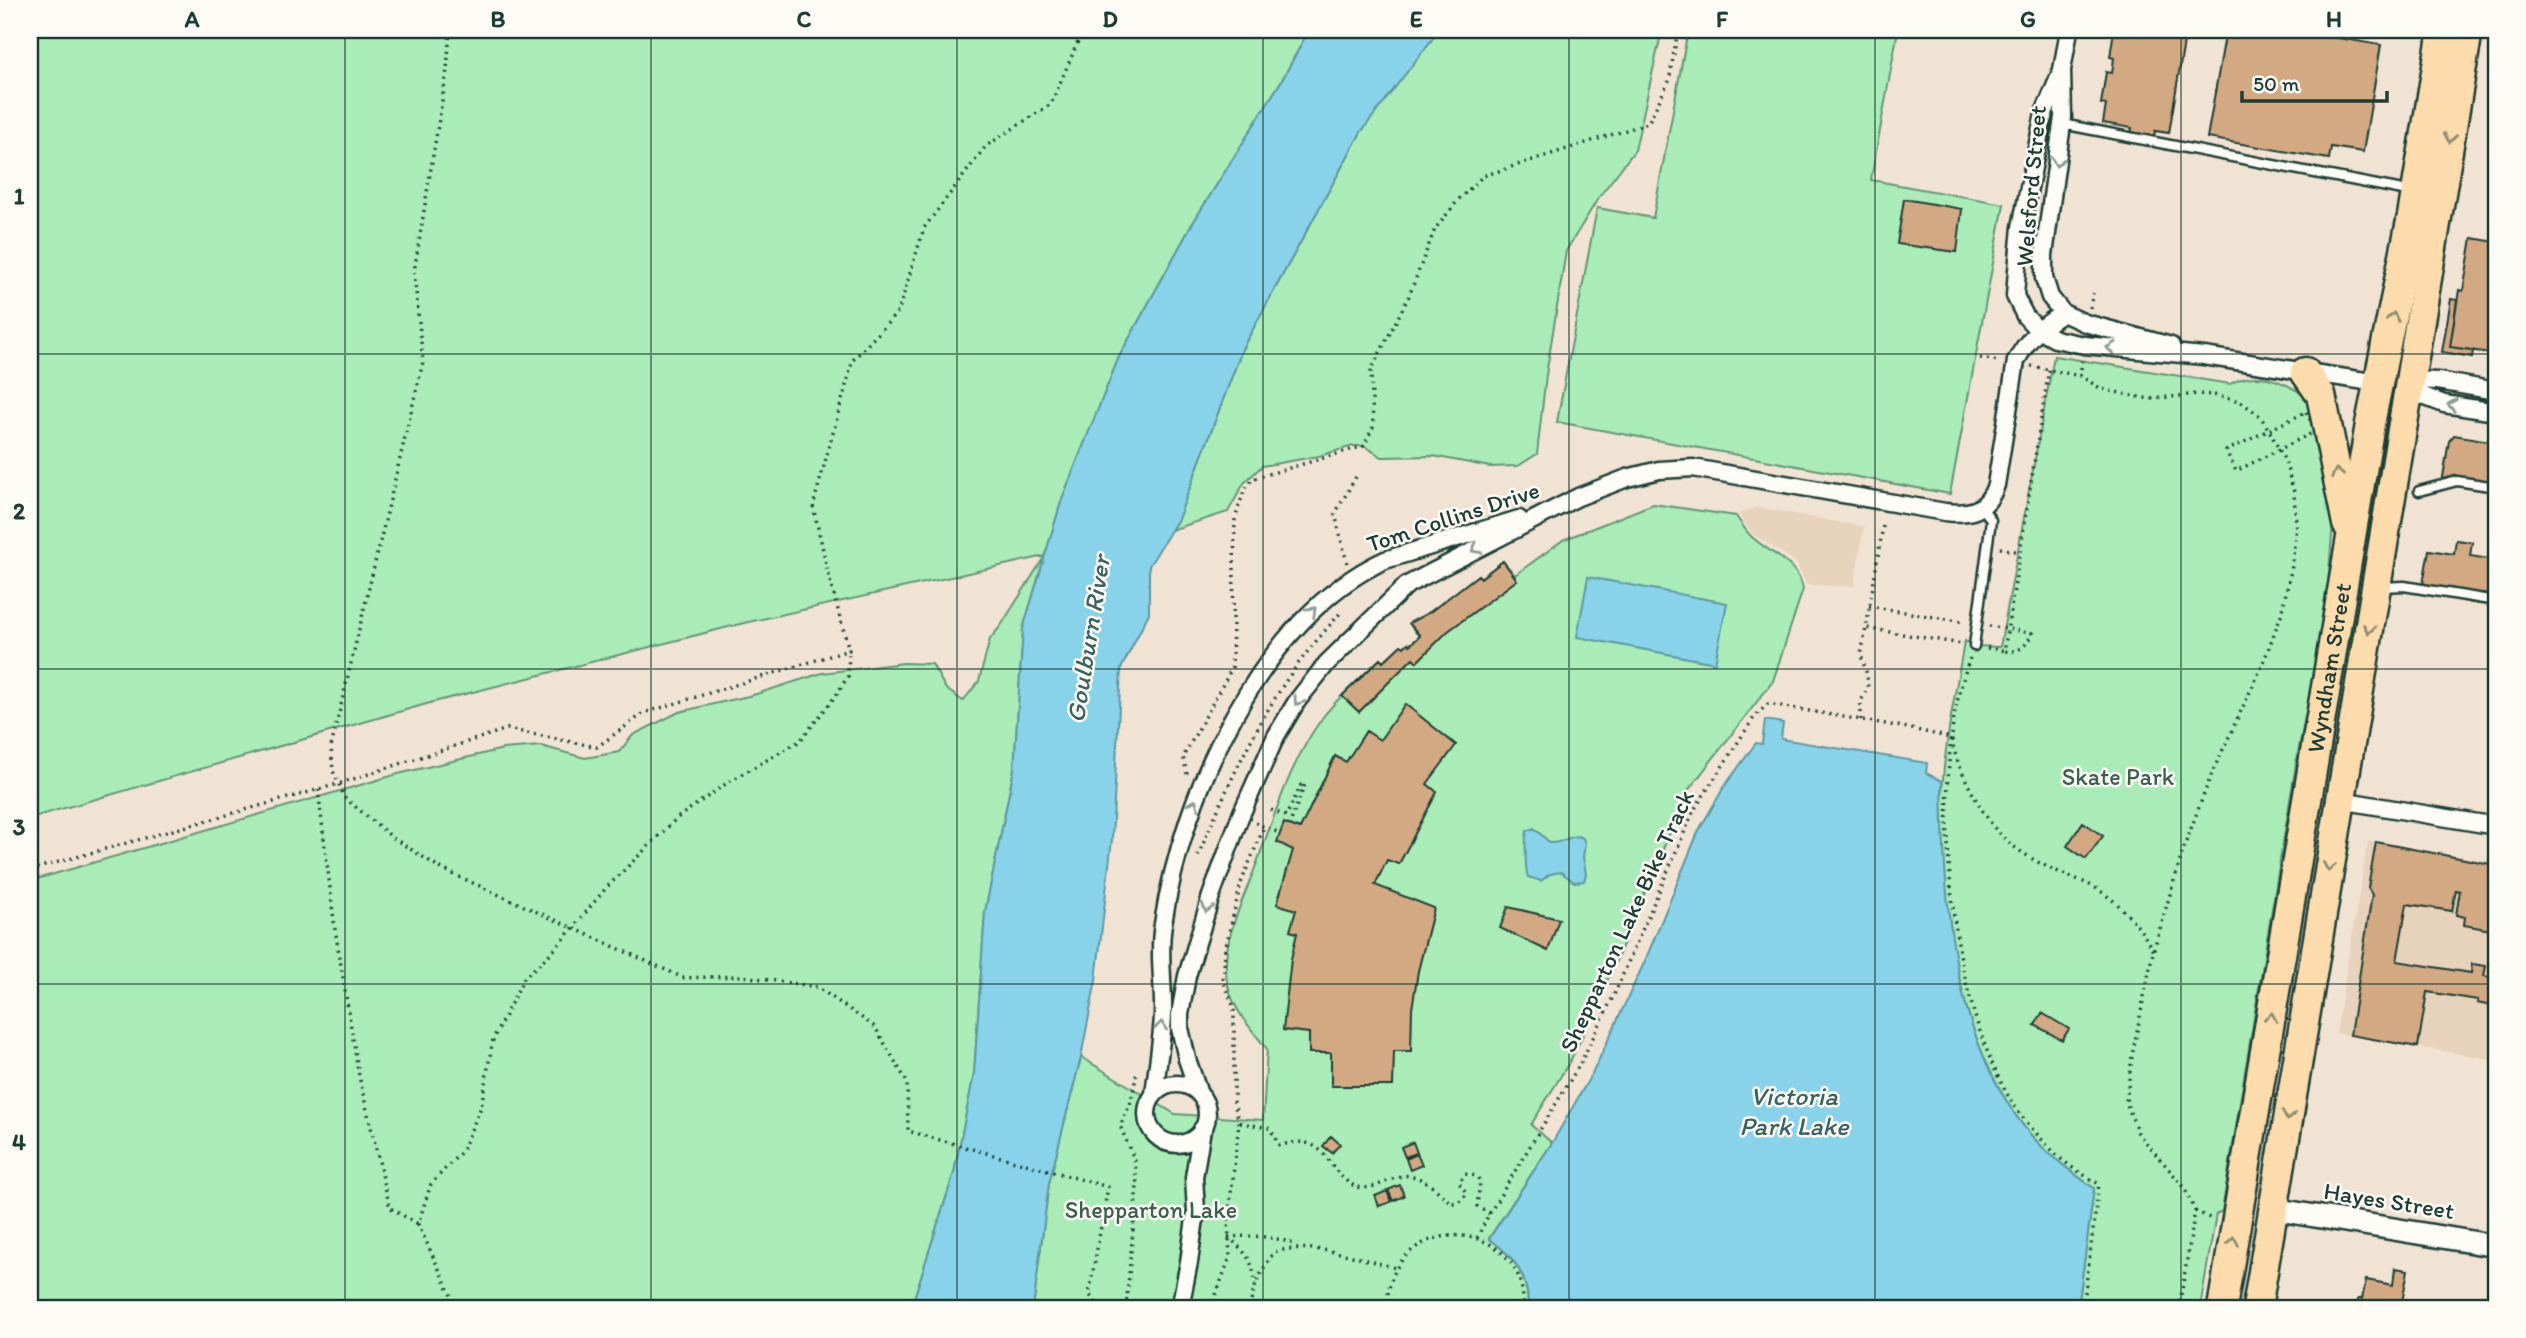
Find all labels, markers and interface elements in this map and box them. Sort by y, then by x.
text: A [184,5,200,33]
text: B [491,5,506,33]
text: C [797,5,812,33]
text: D [1102,5,1118,33]
text: E [1410,5,1423,33]
text: F [1716,5,1729,33]
text: G [2020,5,2036,33]
text: H [2326,5,2342,33]
scale bar [2242,60,2388,104]
text: 50 m [2253,71,2300,96]
street label: Welsford Street [2009,104,2052,268]
one-way arrow [2443,132,2458,144]
one-way arrow [2049,156,2064,168]
text: 1 [14,182,25,210]
one-way arrow [2384,311,2399,323]
one-way arrow [2106,341,2117,356]
one-way arrow [2446,398,2458,413]
one-way arrow [2330,467,2345,479]
street label: Tom Collins Drive [1363,475,1543,558]
text: 2 [13,497,26,525]
one-way arrow [1471,541,1483,555]
water label: Goulburn River [1059,551,1117,725]
street label: Wyndham Street [2300,581,2357,755]
one-way arrow [1304,606,1317,619]
one-way arrow [2362,623,2377,635]
one-way arrow [1294,693,1306,706]
park label: Skate Park [2062,762,2175,791]
street label: Shepparton Lake Bike Track [1553,785,1700,1057]
one-way arrow [1186,798,1200,810]
text: 3 [13,813,26,841]
one-way arrow [2322,861,2337,873]
one-way arrow [1201,902,1215,914]
one-way arrow [2263,1011,2278,1022]
one-way arrow [1153,1021,1168,1032]
water label: Victoria Park Lake [1740,1080,1850,1142]
one-way arrow [2281,1110,2296,1122]
text: 4 [12,1128,26,1156]
street label: Hayes Street [2322,1176,2456,1225]
park label: Shepparton Lake [1065,1195,1237,1224]
one-way arrow [2225,1235,2240,1247]

